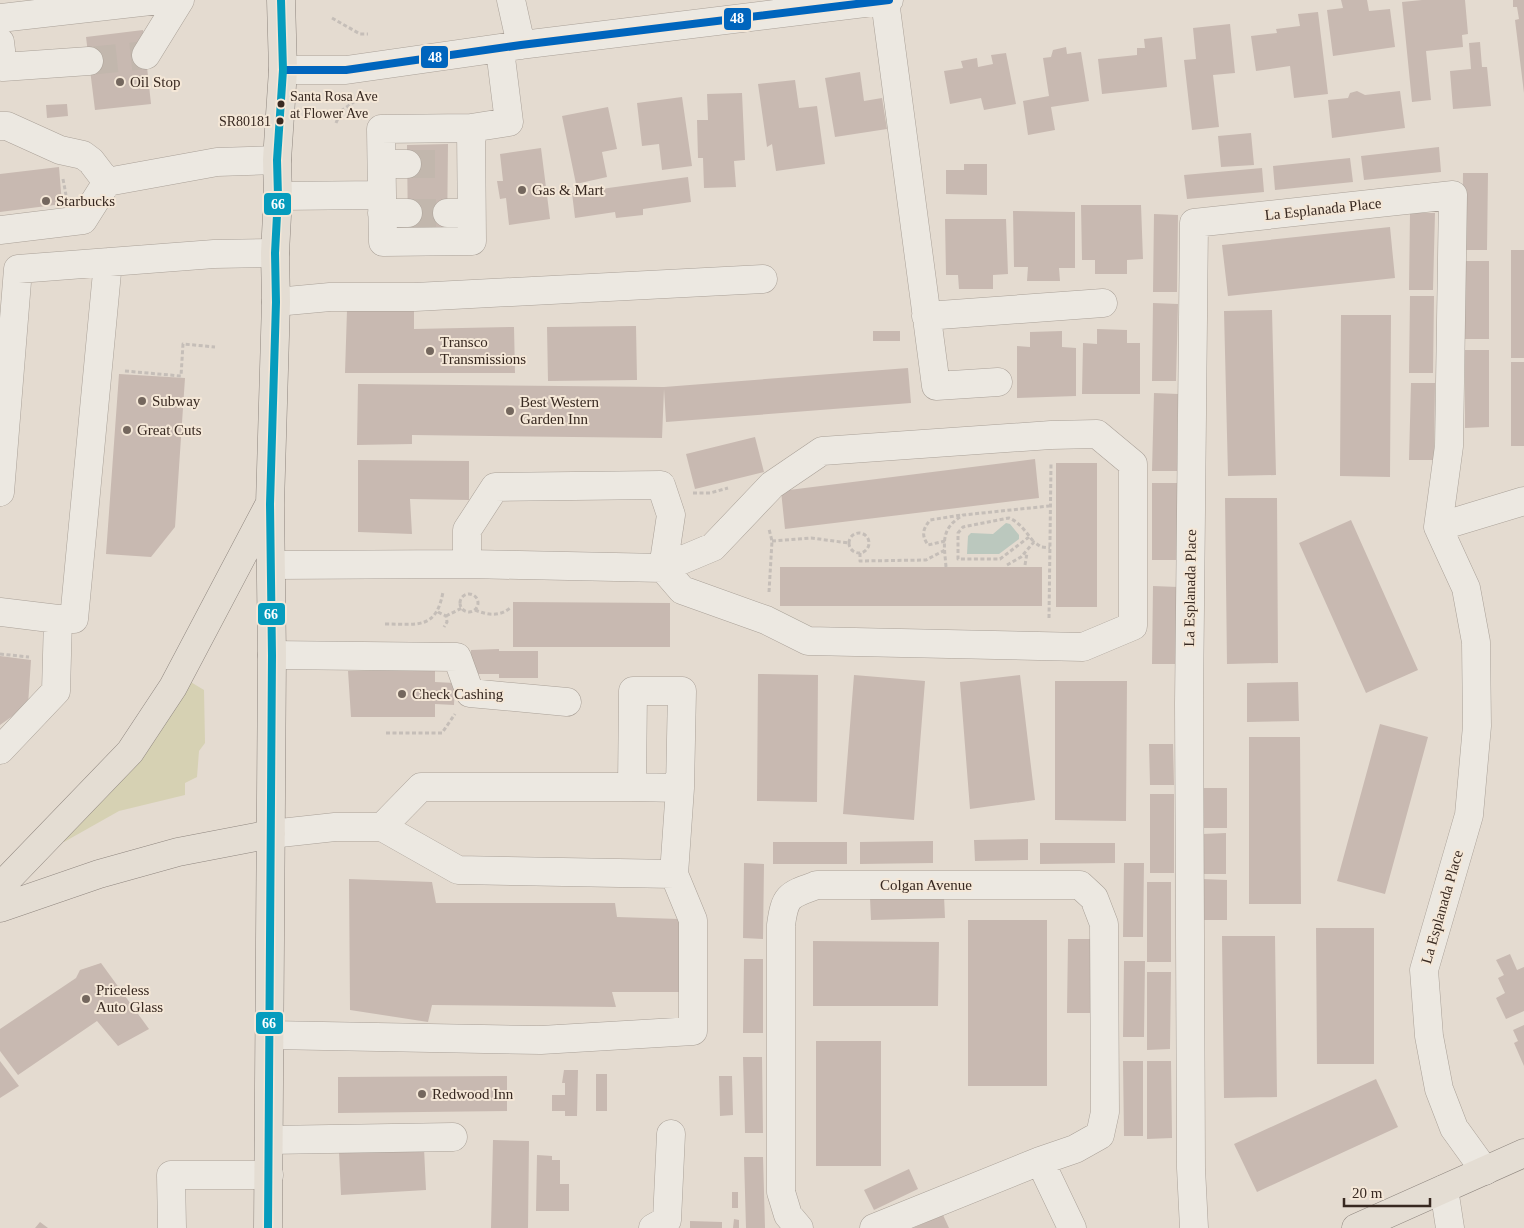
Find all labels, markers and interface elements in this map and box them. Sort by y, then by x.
line badge: 48 [723,7,752,31]
text: 48 [730,11,744,26]
line badge: 48 [420,45,449,69]
text: 48 [428,50,442,65]
place label: Oil Stop [130,74,180,90]
marker: Oil Stop [114,76,126,88]
place label: Santa Rosa Ave at Flower Ave [290,89,378,121]
marker: Santa Rosa Ave at Flower Ave [276,99,286,109]
place label: SR80181 [219,114,271,129]
marker: SR80181 [275,116,285,126]
place label: Gas & Mart [532,182,604,198]
marker: Gas & Mart [516,184,528,196]
line badge: 66 [263,192,292,216]
place label: Starbucks [56,193,115,209]
marker: Starbucks [40,195,52,207]
street label: La Esplanada Place [1264,195,1383,223]
text: 66 [271,197,285,212]
place label: Transco Transmissions [440,334,526,367]
marker: Transco Transmissions [424,345,436,357]
place label: Subway [152,393,201,409]
place label: Best Western Garden Inn [520,394,599,427]
marker: Subway [136,395,148,407]
marker: Best Western Garden Inn [504,405,516,417]
place label: Great Cuts [137,422,202,438]
marker: Great Cuts [121,424,133,436]
street label: La Esplanada Place [1181,529,1199,647]
line badge: 66 [257,602,286,626]
text: 66 [264,607,278,622]
place label: Check Cashing [412,686,504,702]
marker: Check Cashing [396,688,408,700]
street label: La Esplanada Place [1418,848,1466,966]
street label: Colgan Avenue [880,877,972,893]
place label: Priceless Auto Glass [96,982,163,1015]
marker: Priceless Auto Glass [80,993,92,1005]
line badge: 66 [255,1011,284,1035]
text: 66 [262,1016,276,1031]
place label: Redwood Inn [432,1086,514,1102]
marker: Redwood Inn [416,1088,428,1100]
scale bar [1344,1176,1430,1208]
text: 20 m [1352,1185,1383,1201]

